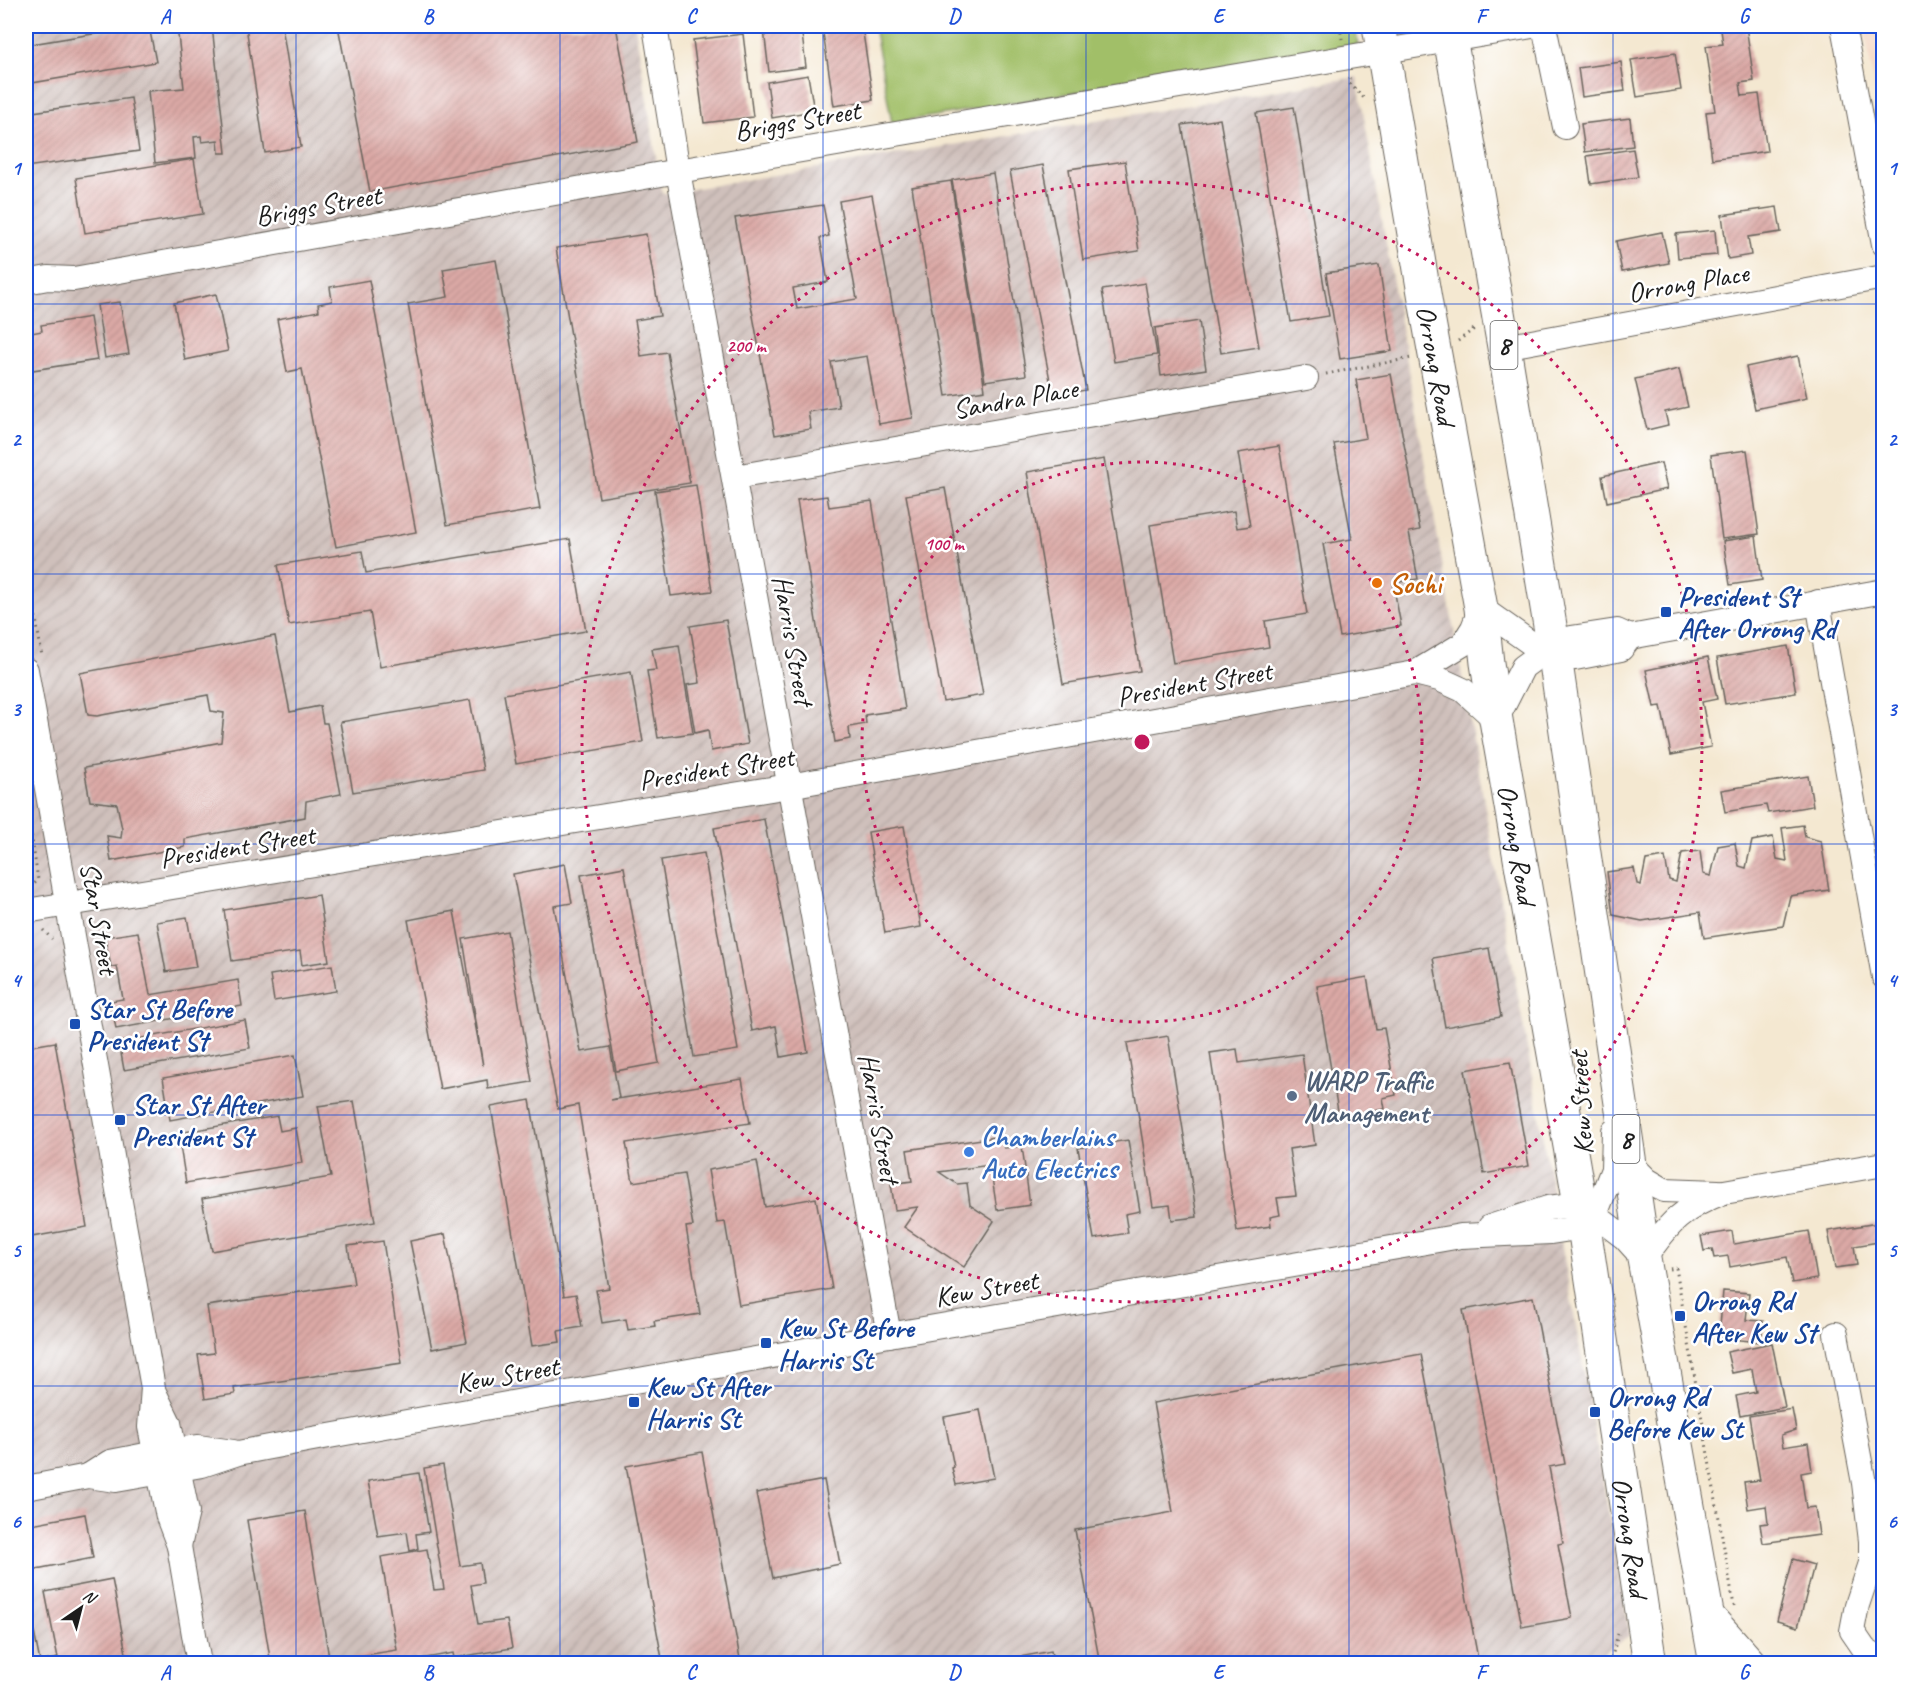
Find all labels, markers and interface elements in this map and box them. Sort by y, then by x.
text: A [160,4,172,29]
text: B [423,4,435,29]
text: C [686,4,698,29]
text: D [948,4,962,29]
text: E [1213,4,1227,29]
text: F [1476,4,1490,29]
text: G [1739,4,1752,29]
street label: Briggs Street [732,92,865,149]
text: 1 [12,156,23,181]
text: 1 [1888,156,1899,181]
street label: Briggs Street [253,177,386,234]
street label: Orrong Place [1625,254,1753,310]
street label: Orrong Road [1408,303,1465,432]
road number: 8 [1490,321,1518,369]
text: 200 m [727,335,767,357]
street label: Sandra Place [950,370,1082,427]
text: 2 [12,427,23,452]
text: 2 [1888,427,1899,452]
text: 100 m [925,533,965,555]
place label: Sochi [1389,566,1445,601]
street label: Harris Street [765,573,823,711]
marker: Sochi [1370,576,1384,590]
place label: President St After Orrong Rd [1678,579,1840,646]
marker: President St After Orrong Rd [1659,605,1673,619]
street label: President Street [1114,652,1277,714]
text: 3 [12,697,23,722]
text: 3 [1888,697,1899,722]
centre of rings [1132,732,1152,752]
street label: President Street [636,739,799,798]
street label: Orrong Road [1490,782,1545,911]
street label: President Street [157,817,320,876]
street label: Star Street [72,859,127,979]
text: 4 [12,968,24,993]
text: 4 [1888,968,1900,993]
place label: Star St Before President St [87,991,234,1058]
marker: Star St Before President St [68,1017,82,1031]
street label: Kew Street [1560,1048,1601,1156]
street label: Harris Street [851,1051,909,1189]
place label: WARP Traffic Management [1304,1063,1435,1130]
place label: Star St After President St [132,1087,268,1154]
marker: WARP Traffic Management [1285,1089,1299,1103]
marker: Star St After President St [113,1113,127,1127]
road number: 8 [1612,1115,1640,1163]
place label: Chamberlains Auto Electrics [981,1119,1120,1186]
marker: Chamberlains Auto Electrics [962,1145,976,1159]
text: 5 [12,1238,23,1263]
text: 5 [1888,1238,1899,1263]
street label: Kew Street [932,1262,1043,1315]
place label: Orrong Rd After Kew St [1692,1283,1821,1350]
marker: Orrong Rd After Kew St [1673,1309,1687,1323]
place label: Kew St Before Harris St [778,1310,916,1377]
marker: Kew St Before Harris St [759,1336,773,1350]
street label: Kew Street [453,1348,564,1401]
place label: Kew St After Harris St [646,1369,773,1436]
place label: Orrong Rd Before Kew St [1607,1379,1745,1446]
marker: Kew St After Harris St [627,1395,641,1409]
marker: Orrong Rd Before Kew St [1588,1405,1602,1419]
street label: Orrong Road [1604,1475,1657,1603]
text: 6 [11,1509,22,1534]
text: 6 [1887,1509,1898,1534]
north arrow [51,1578,111,1638]
text: N [79,1585,101,1609]
text: A [160,1660,172,1685]
text: B [423,1660,435,1685]
text: C [686,1660,698,1685]
text: D [948,1660,962,1685]
text: E [1213,1660,1227,1685]
text: F [1476,1660,1490,1685]
text: G [1739,1660,1752,1685]

